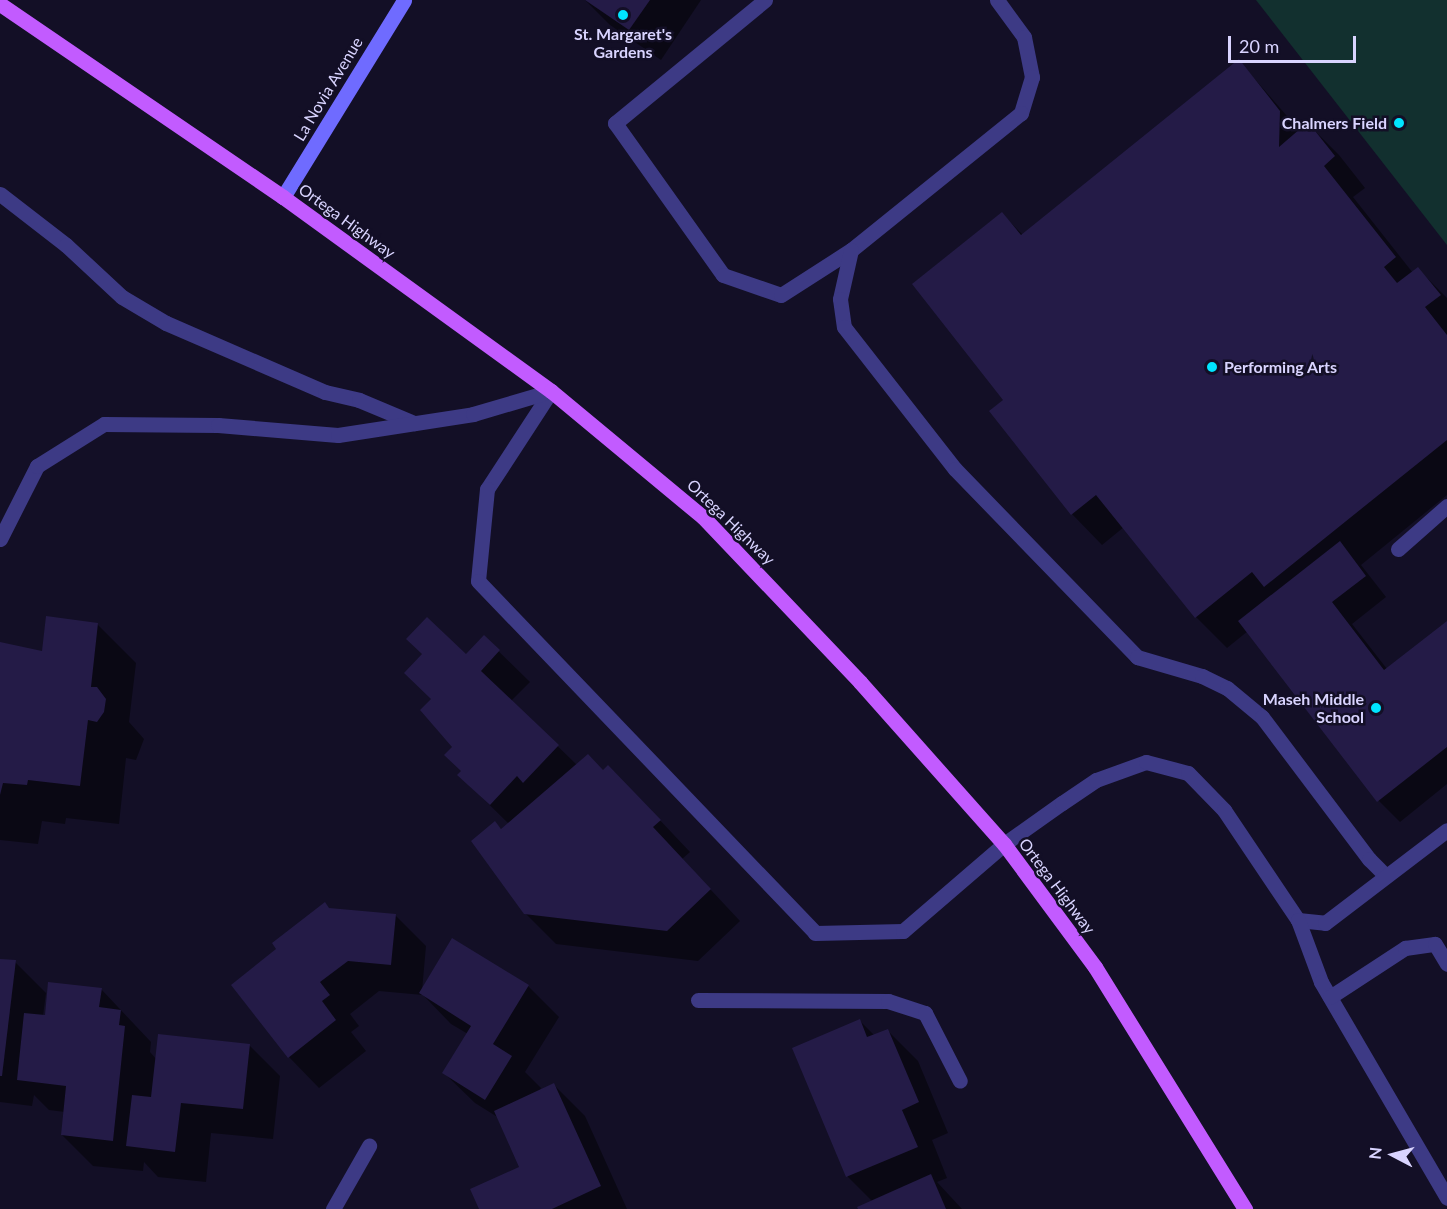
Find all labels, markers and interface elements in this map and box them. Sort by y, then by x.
marker: St. Margaret's Gardens [616,8,630,22]
place label: St. Margaret's Gardens [574,24,672,62]
scale bar [1231,24,1358,62]
street label: La Novia Avenue [289,33,367,145]
text: 20 m [1239,35,1279,57]
place label: Chalmers Field [1282,113,1387,133]
marker: Chalmers Field [1392,116,1406,130]
street label: Ortega Highway [295,180,399,262]
place label: Performing Arts [1224,357,1338,377]
marker: Performing Arts [1205,360,1219,374]
street label: Ortega Highway [683,475,779,569]
place label: Maseh Middle School [1263,689,1364,727]
marker: Maseh Middle School [1369,701,1383,715]
street label: Ortega Highway [1015,834,1099,938]
north arrow [1363,1125,1423,1185]
text: N [1365,1146,1385,1160]

